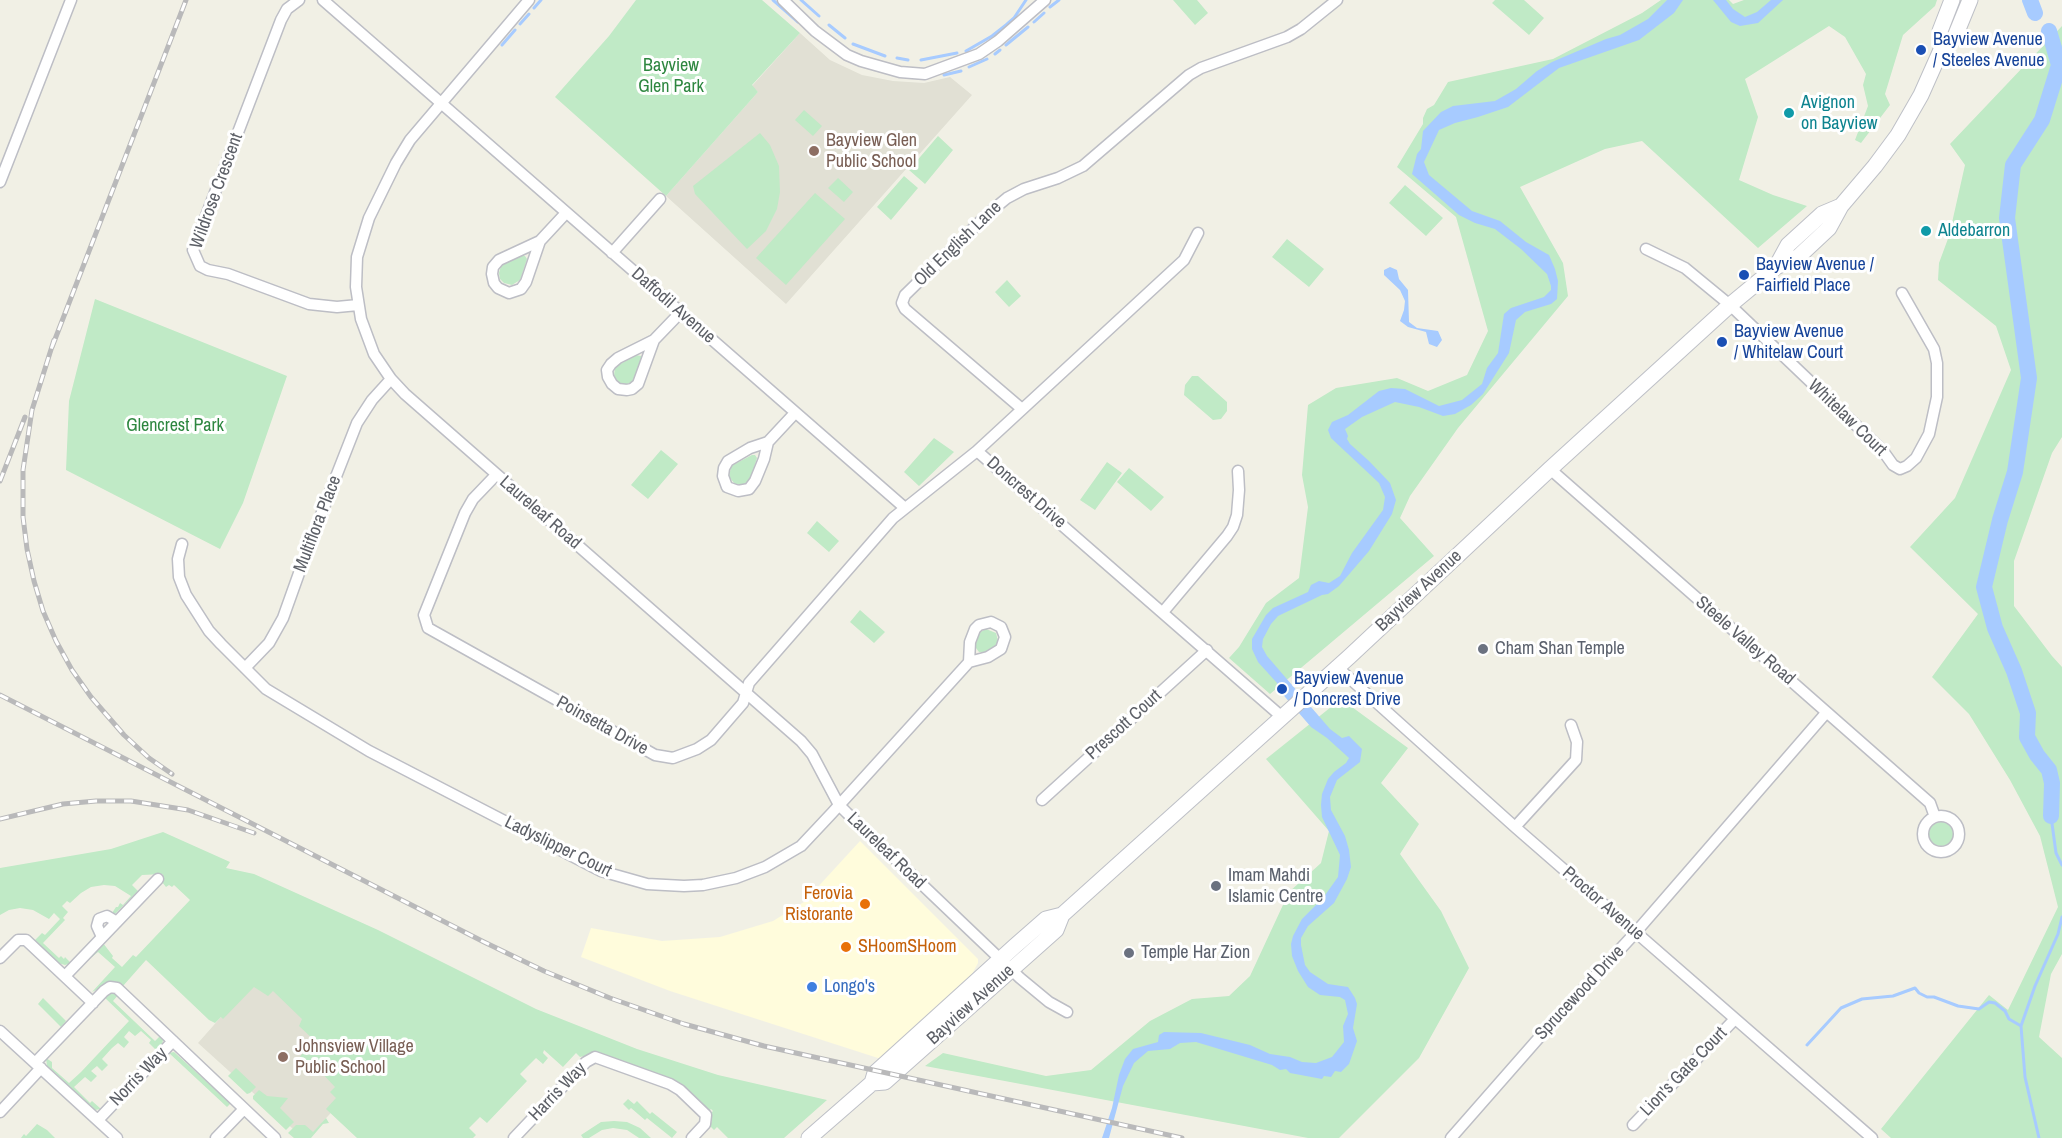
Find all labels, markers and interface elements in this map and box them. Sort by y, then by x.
place label: Bayview Avenue / Steeles Avenue [1933,29,2044,72]
marker: Bayview Avenue / Steeles Avenue [1914,43,1928,57]
park label: Bayview Glen Park [638,55,704,98]
place label: Avignon on Bayview [1801,92,1877,134]
marker: Avignon on Bayview [1782,106,1796,120]
street label: Wildrose Crescent [186,130,248,252]
place label: Bayview Glen Public School [826,130,917,172]
marker: Bayview Glen Public School [807,144,821,158]
street label: Old English Lane [910,197,1006,291]
place label: Aldebarron [1938,220,2010,242]
marker: Aldebarron [1919,224,1933,238]
place label: Bayview Avenue / Fairfield Place [1756,254,1874,296]
street label: Daffodil Avenue [626,264,720,348]
marker: Bayview Avenue / Fairfield Place [1737,268,1751,282]
place label: Bayview Avenue / Whitelaw Court [1734,321,1844,364]
marker: Bayview Avenue / Whitelaw Court [1715,335,1729,349]
street label: Whitelaw Court [1803,375,1891,461]
park label: Glencrest Park [126,415,224,437]
street label: Doncrest Drive [982,453,1070,533]
street label: Laureleaf Road [495,472,585,554]
street label: Multiflora Place [290,473,346,575]
street label: Bayview Avenue [1372,546,1466,636]
street label: Steele Valley Road [1691,592,1799,690]
place label: Cham Shan Temple [1495,638,1625,660]
marker: Cham Shan Temple [1476,642,1490,656]
place label: Bayview Avenue / Doncrest Drive [1294,668,1404,710]
marker: Bayview Avenue / Doncrest Drive [1275,682,1289,696]
street label: Prescott Court [1082,685,1166,765]
street label: Poinsetta Drive [552,692,652,760]
street label: Laureleaf Road [842,808,930,894]
street label: Ladyslipper Court [501,812,615,882]
street label: Proctor Avenue [1558,863,1648,945]
place label: Imam Mahdi Islamic Centre [1228,865,1323,908]
marker: Imam Mahdi Islamic Centre [1209,879,1223,893]
place label: Ferovia Ristorante [785,883,853,926]
marker: Ferovia Ristorante [858,897,872,911]
place label: SHoomSHoom [858,936,956,958]
marker: SHoomSHoom [839,940,853,954]
street label: Sprucewood Drive [1531,941,1629,1045]
place label: Temple Har Zion [1141,942,1250,964]
marker: Temple Har Zion [1122,946,1136,960]
street label: Bayview Avenue [923,960,1019,1050]
place label: Longo's [824,976,875,998]
marker: Longo's [805,980,819,994]
street label: Lion's Gate Court [1636,1023,1732,1121]
place label: Johnsview Village Public School [295,1036,414,1078]
street label: Norris Way [106,1043,172,1111]
marker: Johnsview Village Public School [276,1050,290,1064]
street label: Harris Way [525,1058,591,1126]

